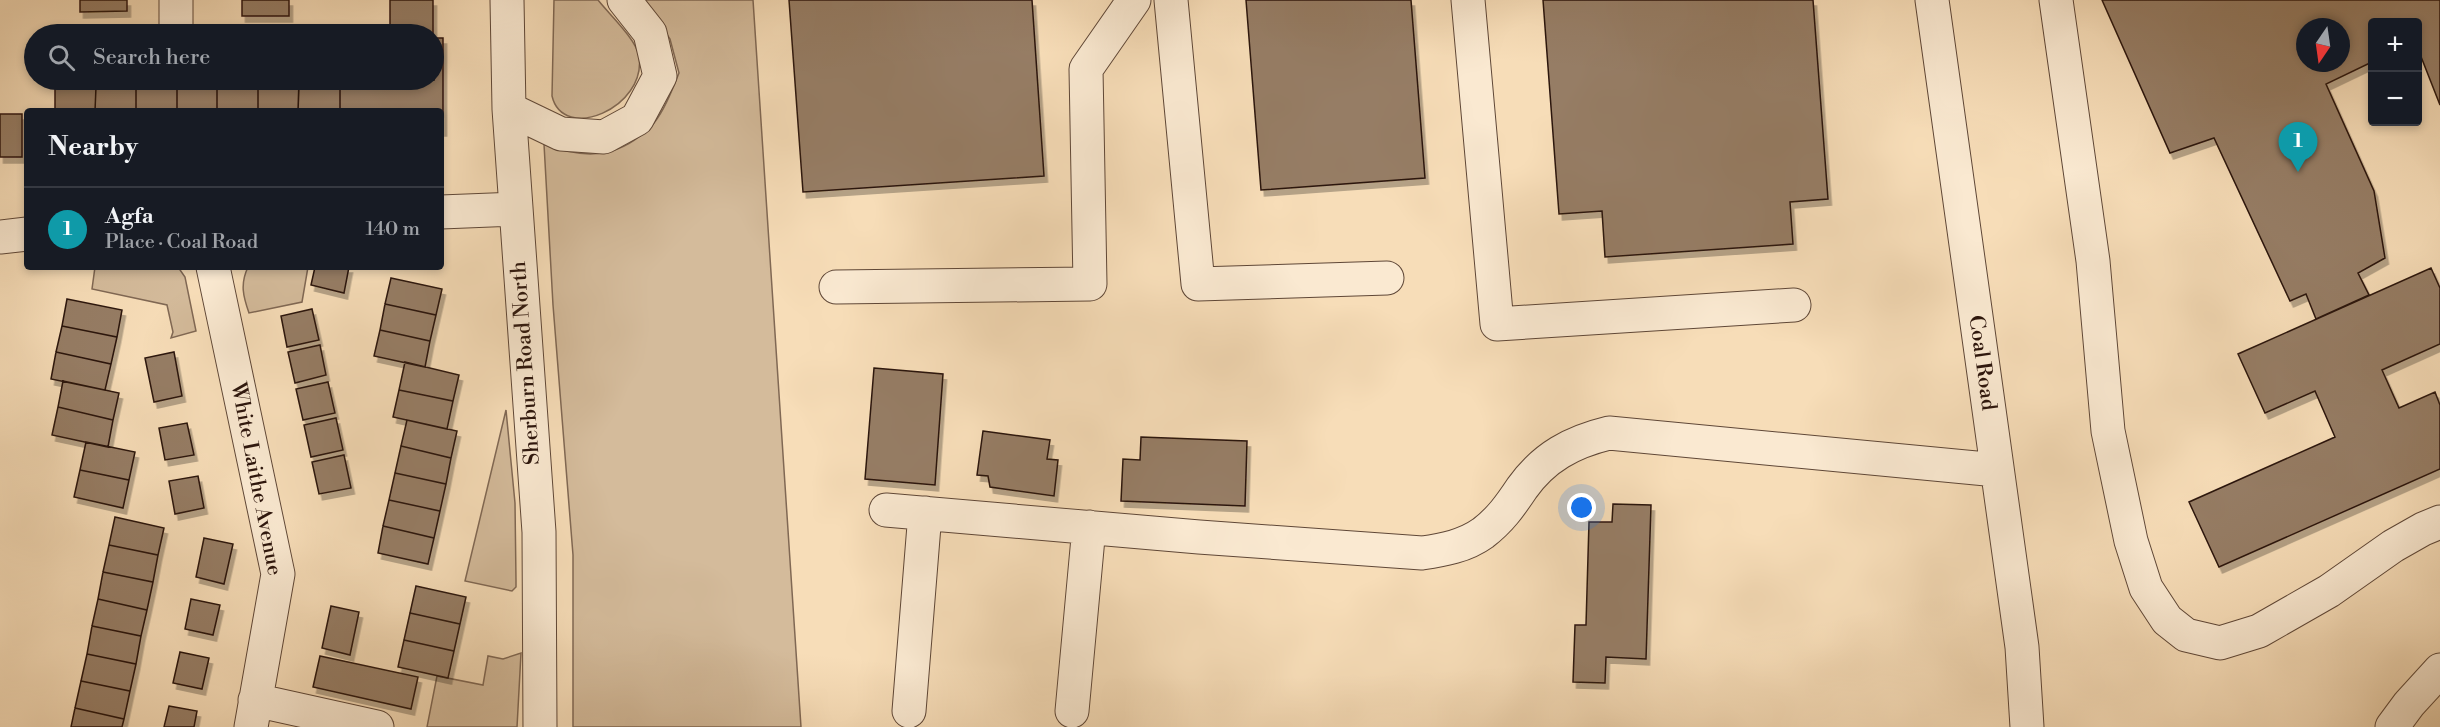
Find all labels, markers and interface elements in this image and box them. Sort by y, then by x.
north arrow [2296,18,2350,72]
map controls [2368,18,2422,126]
button: + [2368,18,2422,72]
search box [24,24,444,90]
icon: search [45,41,78,74]
text: Search here [93,44,210,71]
button: − [2368,72,2422,126]
pin: 1 [2278,122,2318,172]
text: Nearby [48,131,138,163]
text: Agfa [105,203,154,230]
text: 1 [63,217,72,242]
text: 140 m [365,217,420,242]
text: Place · Coal Road [105,230,258,255]
street label: Sherburn Road North [506,260,546,466]
street label: Coal Road [1962,314,2002,412]
street label: White Laithe Avenue [224,379,287,578]
your location [1567,493,1596,522]

